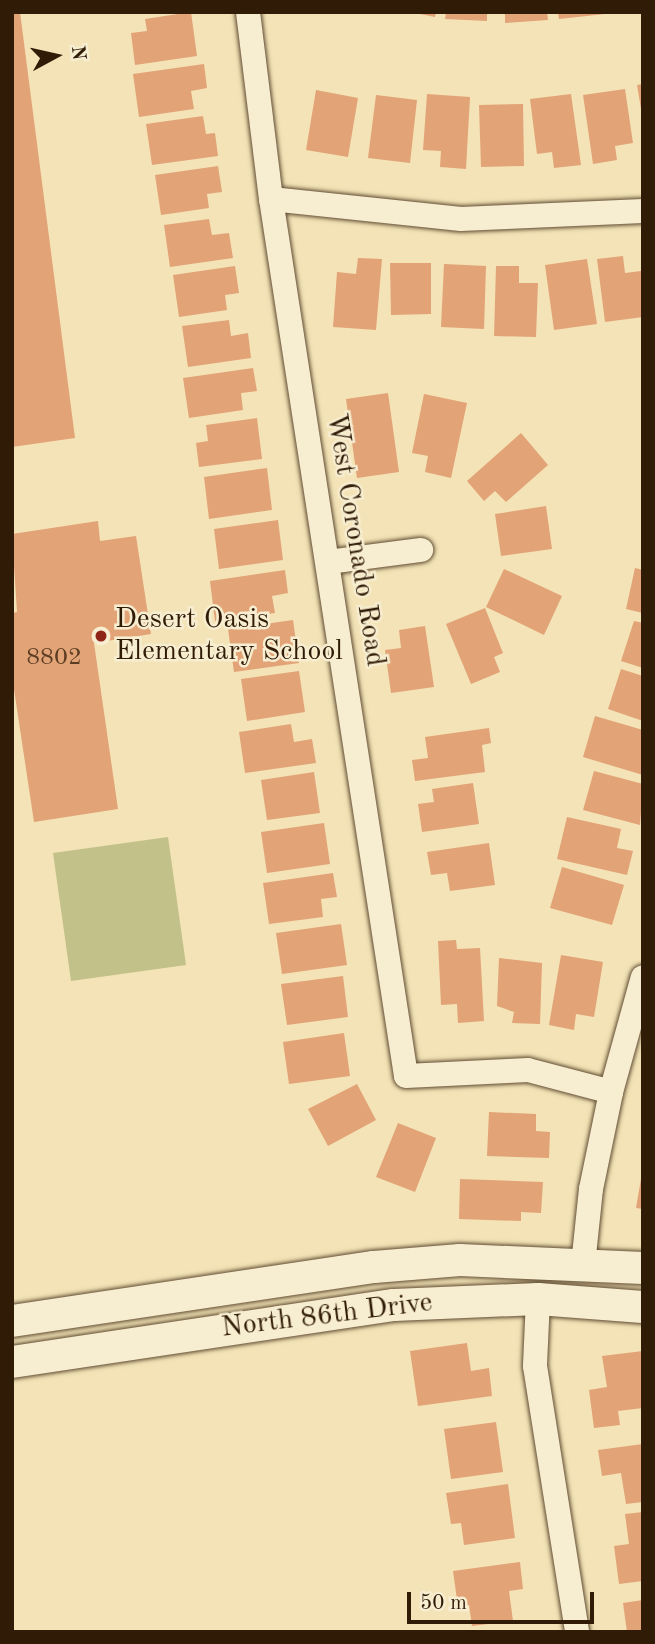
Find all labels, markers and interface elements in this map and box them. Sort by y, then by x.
north arrow [21,21,91,91]
text: N [67,44,88,62]
street label: West Coronado Road [318,411,392,669]
place label: Desert Oasis Elementary School [115,603,343,669]
marker: Desert Oasis Elementary School [93,628,109,644]
house number: 8802 [26,645,82,673]
street label: North 86th Drive [220,1286,434,1346]
scale bar [410,1578,597,1622]
text: 50 m [420,1593,467,1614]

